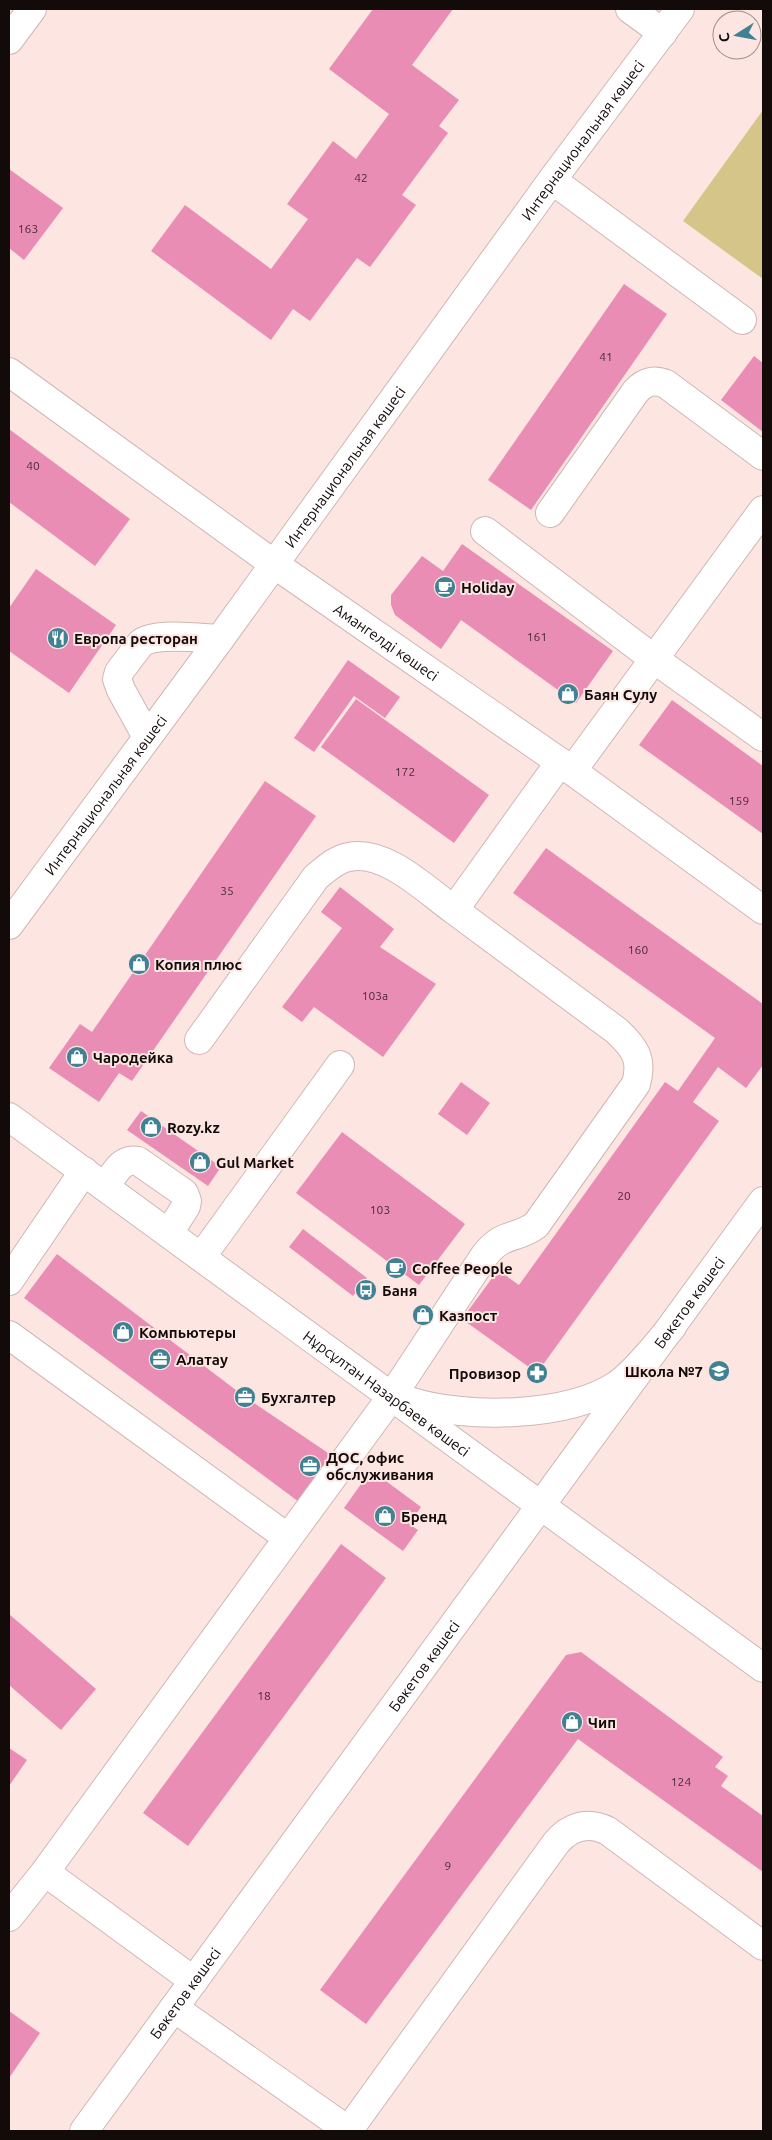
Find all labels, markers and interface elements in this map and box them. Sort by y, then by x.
north arrow [712,10,762,60]
text: С [716,32,733,43]
street label: Интернациональная көшесі [517,57,647,223]
house number: 42 [354,171,368,184]
house number: 163 [18,222,38,235]
house number: 41 [599,350,613,363]
street label: Интернациональная көшесі [281,383,408,551]
house number: 40 [26,459,40,472]
cafe icon: Holiday [433,575,457,599]
place label: Holiday [461,579,515,596]
street label: Амангелді көшесі [331,600,442,684]
restaurant icon: Европа ресторан [46,626,70,650]
place label: Европа ресторан [74,630,198,647]
house number: 161 [527,630,547,643]
shop icon: Баян Сулу [556,682,580,706]
place label: Баян Сулу [584,686,657,703]
street label: Интернациональная көшесі [41,711,170,878]
house number: 172 [395,765,415,778]
house number: 159 [729,794,749,807]
house number: 35 [220,884,234,897]
house number: 160 [628,943,648,956]
shop icon: Копия плюс [127,952,151,976]
place label: Копия плюс [155,956,242,973]
house number: 103а [362,989,388,1002]
shop icon: Чародейка [65,1045,89,1069]
place label: Чародейка [93,1049,173,1066]
shop icon: Rozy.kz [139,1115,163,1139]
place label: Rozy.kz [167,1119,220,1136]
shop icon: Gul Market [188,1150,212,1174]
place label: Gul Market [216,1154,295,1171]
house number: 20 [617,1189,631,1202]
house number: 103 [370,1203,390,1216]
street label: Бөкетов көшесі [650,1254,728,1351]
cafe icon: Coffee People [384,1256,408,1280]
place label: Coffee People [412,1260,513,1277]
bus stop icon: Баня [354,1278,378,1302]
place label: Баня [382,1282,417,1299]
shop icon: Казпост [411,1303,435,1327]
place label: Казпост [439,1307,498,1324]
shop icon: Компьютеры [111,1320,135,1344]
place label: Компьютеры [139,1324,236,1341]
street label: Нұрсұлтан Назарбаев көшесі [300,1327,473,1460]
office icon: Алатау [148,1347,172,1371]
place label: Алатау [176,1351,228,1368]
school or university icon: Школа №7 [707,1359,731,1383]
pharmacy icon: Провизор [525,1361,549,1385]
place label: Школа №7 [625,1363,703,1380]
place label: Провизор [449,1365,521,1382]
office icon: Бухгалтер [233,1385,257,1409]
place label: Бухгалтер [261,1389,336,1406]
place label: ДОС, офис обслуживания [326,1449,434,1483]
office icon: ДОС, офис обслуживания [298,1454,322,1478]
shop icon: Бренд [373,1504,397,1528]
place label: Бренд [401,1508,447,1525]
street label: Бөкетов көшесі [385,1617,462,1715]
house number: 18 [257,1689,271,1702]
shop icon: Чип [560,1710,584,1734]
place label: Чип [588,1714,616,1731]
house number: 124 [671,1775,691,1788]
house number: 9 [445,1859,451,1872]
street label: Бөкетов көшесі [146,1944,224,2042]

